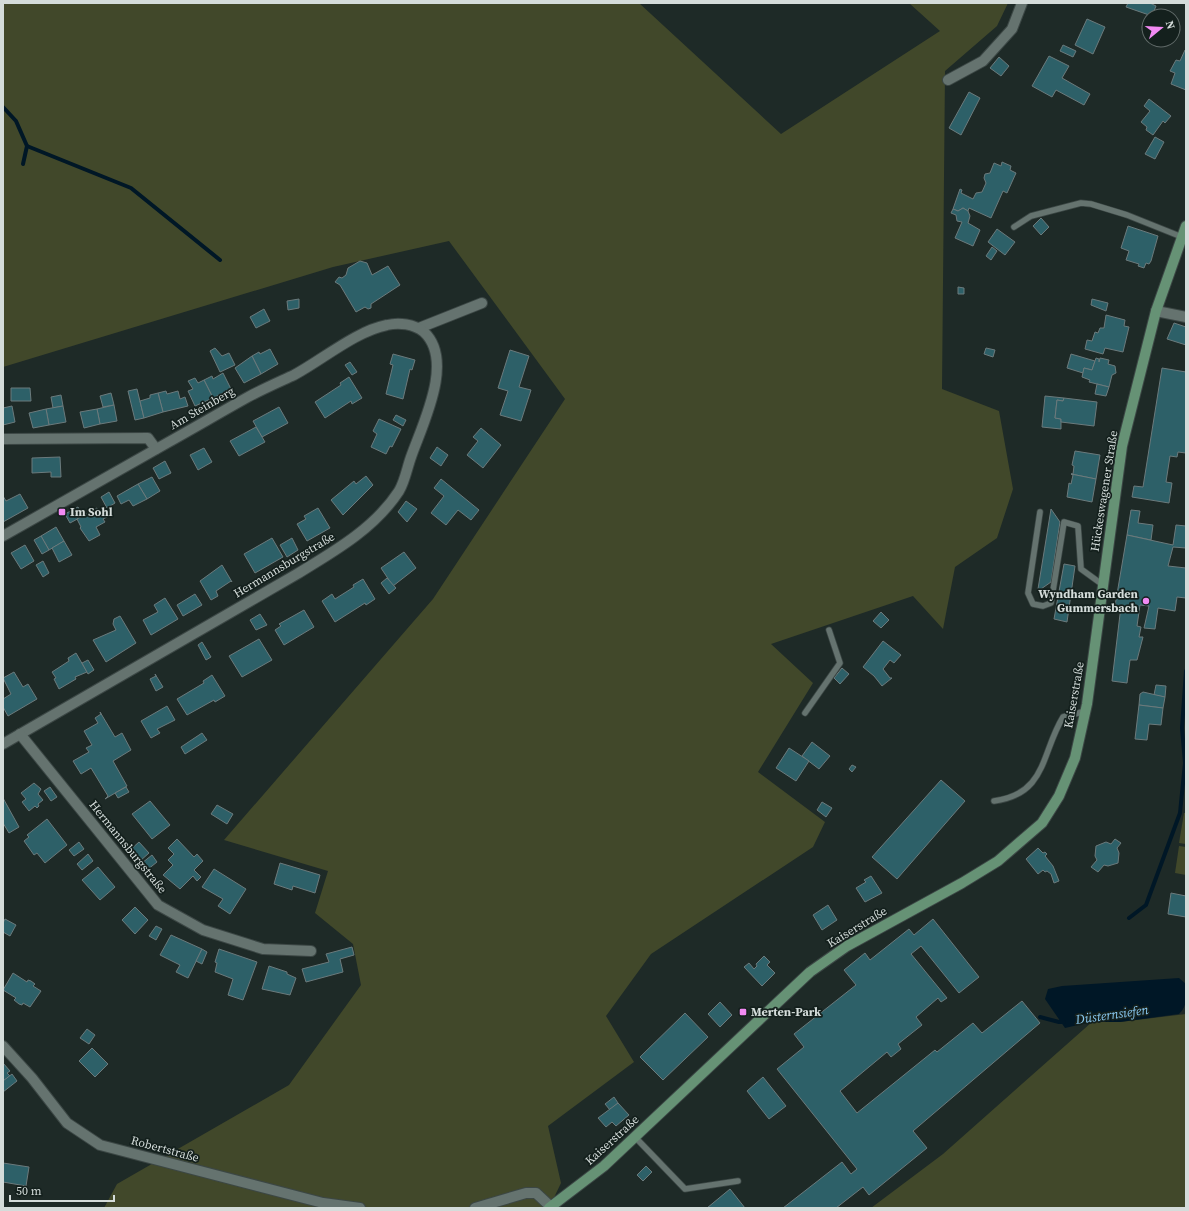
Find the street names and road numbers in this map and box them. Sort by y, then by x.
street label: Am Steinberg [167,383,237,433]
street label: Hückeswagener Straße [1087,429,1121,553]
street label: Hermannsburgstraße [230,528,338,602]
street label: Kaiserstraße [1060,660,1088,730]
street label: Hermannsburgstraße [86,797,170,897]
street label: Kaiserstraße [824,903,890,951]
street label: Kaiserstraße [582,1112,642,1168]
street label: Robertstraße [129,1132,201,1166]

